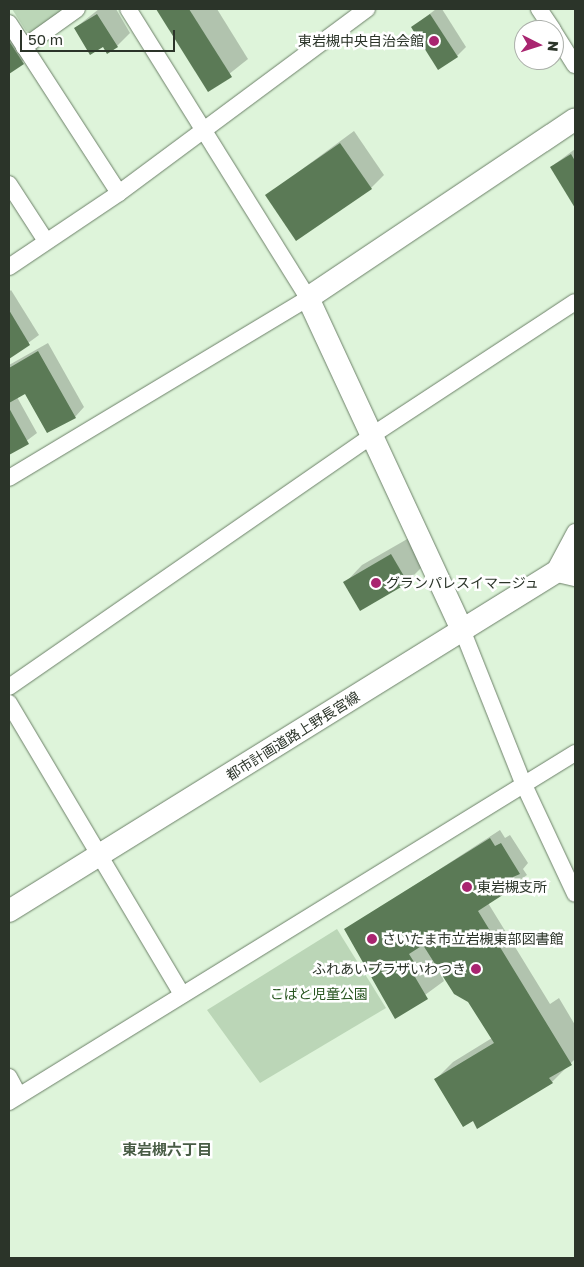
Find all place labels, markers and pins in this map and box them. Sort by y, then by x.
place label: 東岩槻中央自治会館 [298,33,424,49]
marker: 東岩槻中央自治会館 [428,35,440,47]
place label: グランパレスイマージュ [386,575,540,591]
marker: グランパレスイマージュ [370,577,382,589]
place label: 東岩槻支所 [477,879,547,895]
marker: 東岩槻支所 [461,881,473,893]
place label: さいたま市立岩槻東部図書館 [382,931,564,947]
marker: さいたま市立岩槻東部図書館 [366,933,378,945]
place label: ふれあいプラザいわつき [312,961,466,977]
marker: ふれあいプラザいわつき [470,963,482,975]

